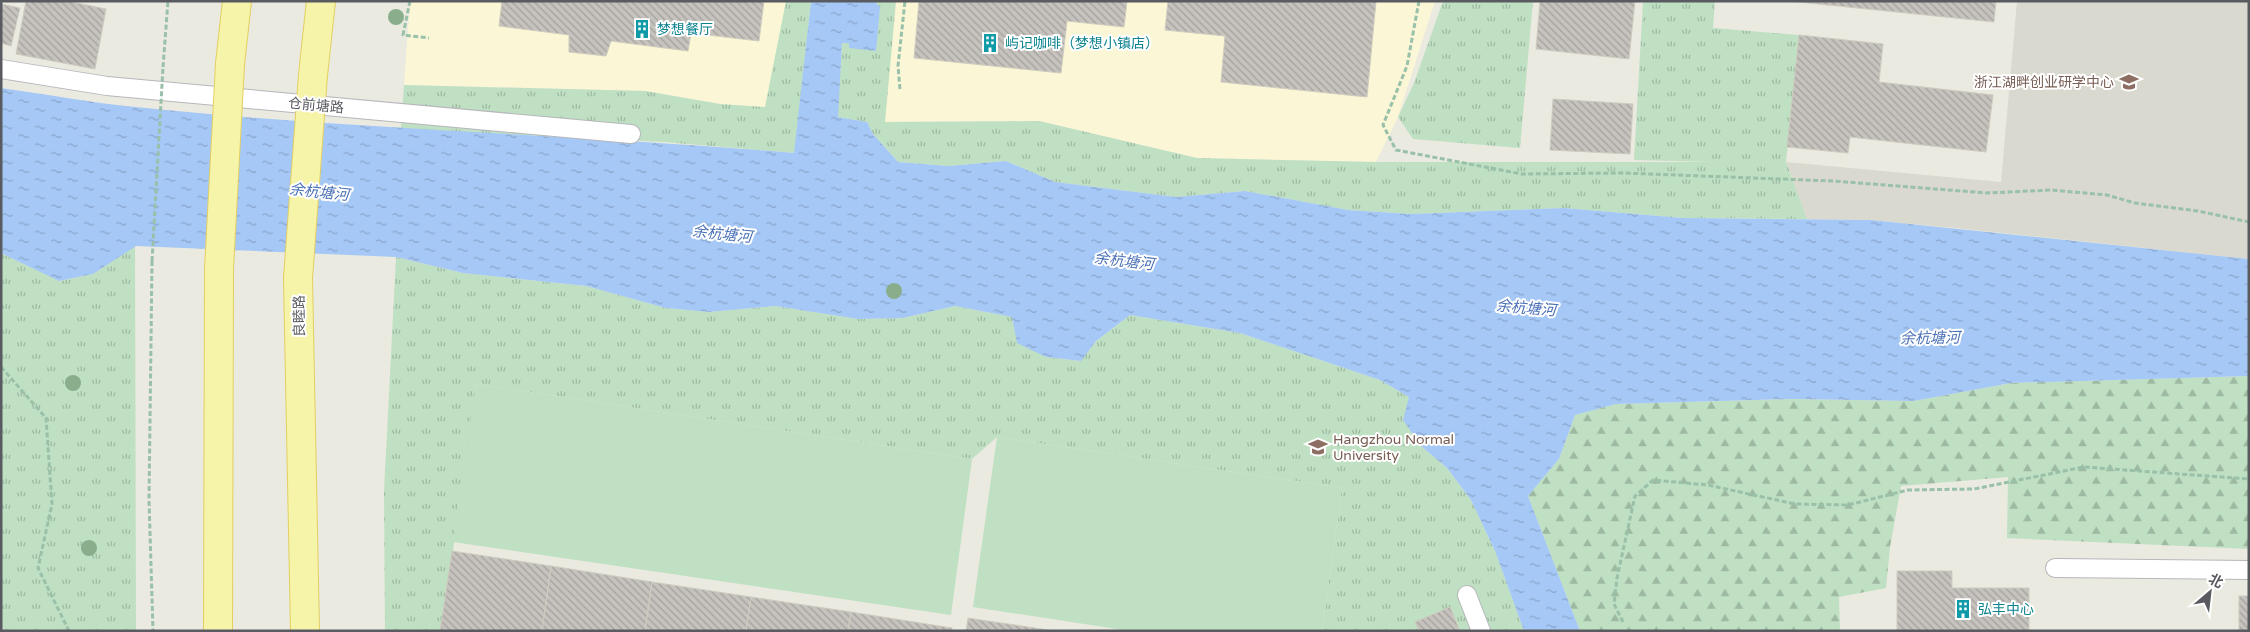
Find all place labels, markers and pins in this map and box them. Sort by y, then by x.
building icon: 梦想餐厅 [631,18,653,40]
place label: 梦想餐厅 [657,21,713,38]
building icon: 屿记咖啡（梦想小镇店） [979,32,1001,54]
place label: 屿记咖啡（梦想小镇店） [1005,35,1159,52]
school or university icon: 浙江湖畔创业研学中心 [2118,71,2140,93]
place label: 浙江湖畔创业研学中心 [1974,74,2114,91]
place label: Hangzhou Normal University [1333,431,1454,464]
school or university icon: Hangzhou Normal University [1307,436,1329,458]
building icon: 弘丰中心 [1952,598,1974,620]
place label: 弘丰中心 [1978,601,2034,618]

